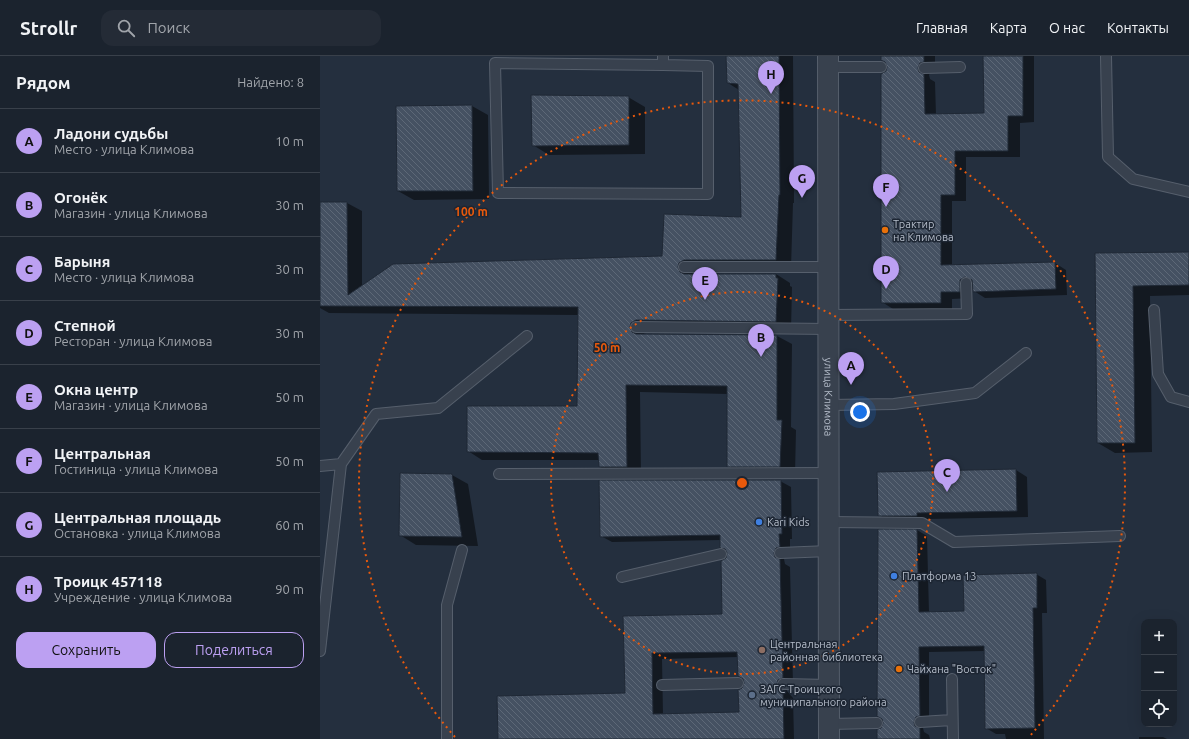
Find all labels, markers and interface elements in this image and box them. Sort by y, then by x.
search box [101,10,381,46]
text: Strollr [20,17,77,39]
icon: search [115,17,137,39]
text: Поиск [147,19,190,36]
text: Главная [916,20,968,36]
text: Карта [990,20,1027,36]
text: О нас [1049,20,1085,36]
text: Контакты [1107,20,1169,36]
pin: H [758,61,784,94]
text: Рядом [16,73,71,92]
text: Найдено: 8 [237,75,304,89]
text: Ладони судьбы [54,125,168,142]
text: A [24,134,34,148]
text: 10 m [275,134,304,148]
text: Место · улица Климова [54,142,194,156]
pin: G [789,165,815,198]
pin: F [873,174,899,207]
text: Огонёк [54,189,107,206]
text: B [25,198,33,212]
text: 30 m [275,198,304,212]
text: 100 m [454,205,488,218]
text: Магазин · улица Климова [54,206,208,220]
place label: Трактир на Климова [893,218,954,243]
marker: Трактир на Климова [880,225,890,235]
text: Барыня [54,253,110,270]
pin: D [873,256,899,289]
text: C [25,262,33,276]
text: 30 m [275,262,304,276]
pin: E [692,267,718,300]
text: Место · улица Климова [54,270,194,284]
text: Степной [54,317,116,334]
pin: B [748,324,774,357]
text: D [24,326,34,340]
text: 30 m [275,326,304,340]
text: Ресторан · улица Климова [54,334,212,348]
text: 50 m [594,341,620,354]
pin: A [838,352,864,385]
street label: улица Климова [822,358,835,436]
text: Окна центр [54,381,138,398]
text: E [25,390,33,404]
text: 50 m [275,390,304,404]
text: Магазин · улица Климова [54,398,208,412]
your location [850,402,870,422]
text: Центральная [54,445,151,462]
text: F [25,454,33,468]
text: 50 m [275,454,304,468]
pin: C [934,459,960,492]
text: Гостиница · улица Климова [54,462,218,476]
centre of rings [735,476,749,490]
text: Центральная площадь [54,509,221,526]
place label: Kari Kids [767,516,810,528]
marker: Kari Kids [754,517,764,527]
text: G [25,518,34,532]
text: 60 m [275,518,304,532]
text: Остановка · улица Климова [54,526,221,540]
place label: Платформа 13 [902,570,976,582]
marker: Платформа 13 [889,571,899,581]
text: Троицк 457118 [54,573,162,590]
text: H [24,582,34,596]
text: 90 m [275,582,304,596]
text: Учреждение · улица Климова [54,590,232,604]
map controls [1141,619,1177,727]
button: + [1141,619,1177,655]
button: Сохранить [16,632,156,668]
button: Поделиться [164,632,304,668]
place label: Центральная районная библиотека [770,638,883,663]
marker: Центральная районная библиотека [757,645,767,655]
button: − [1141,655,1177,691]
place label: Чайхана "Восток" [907,663,996,675]
marker: Чайхана "Восток" [894,664,904,674]
place label: ЗАГС Троицкого муниципального района [760,683,887,708]
marker: ЗАГС Троицкого муниципального района [747,690,757,700]
button: locate [1141,691,1177,727]

